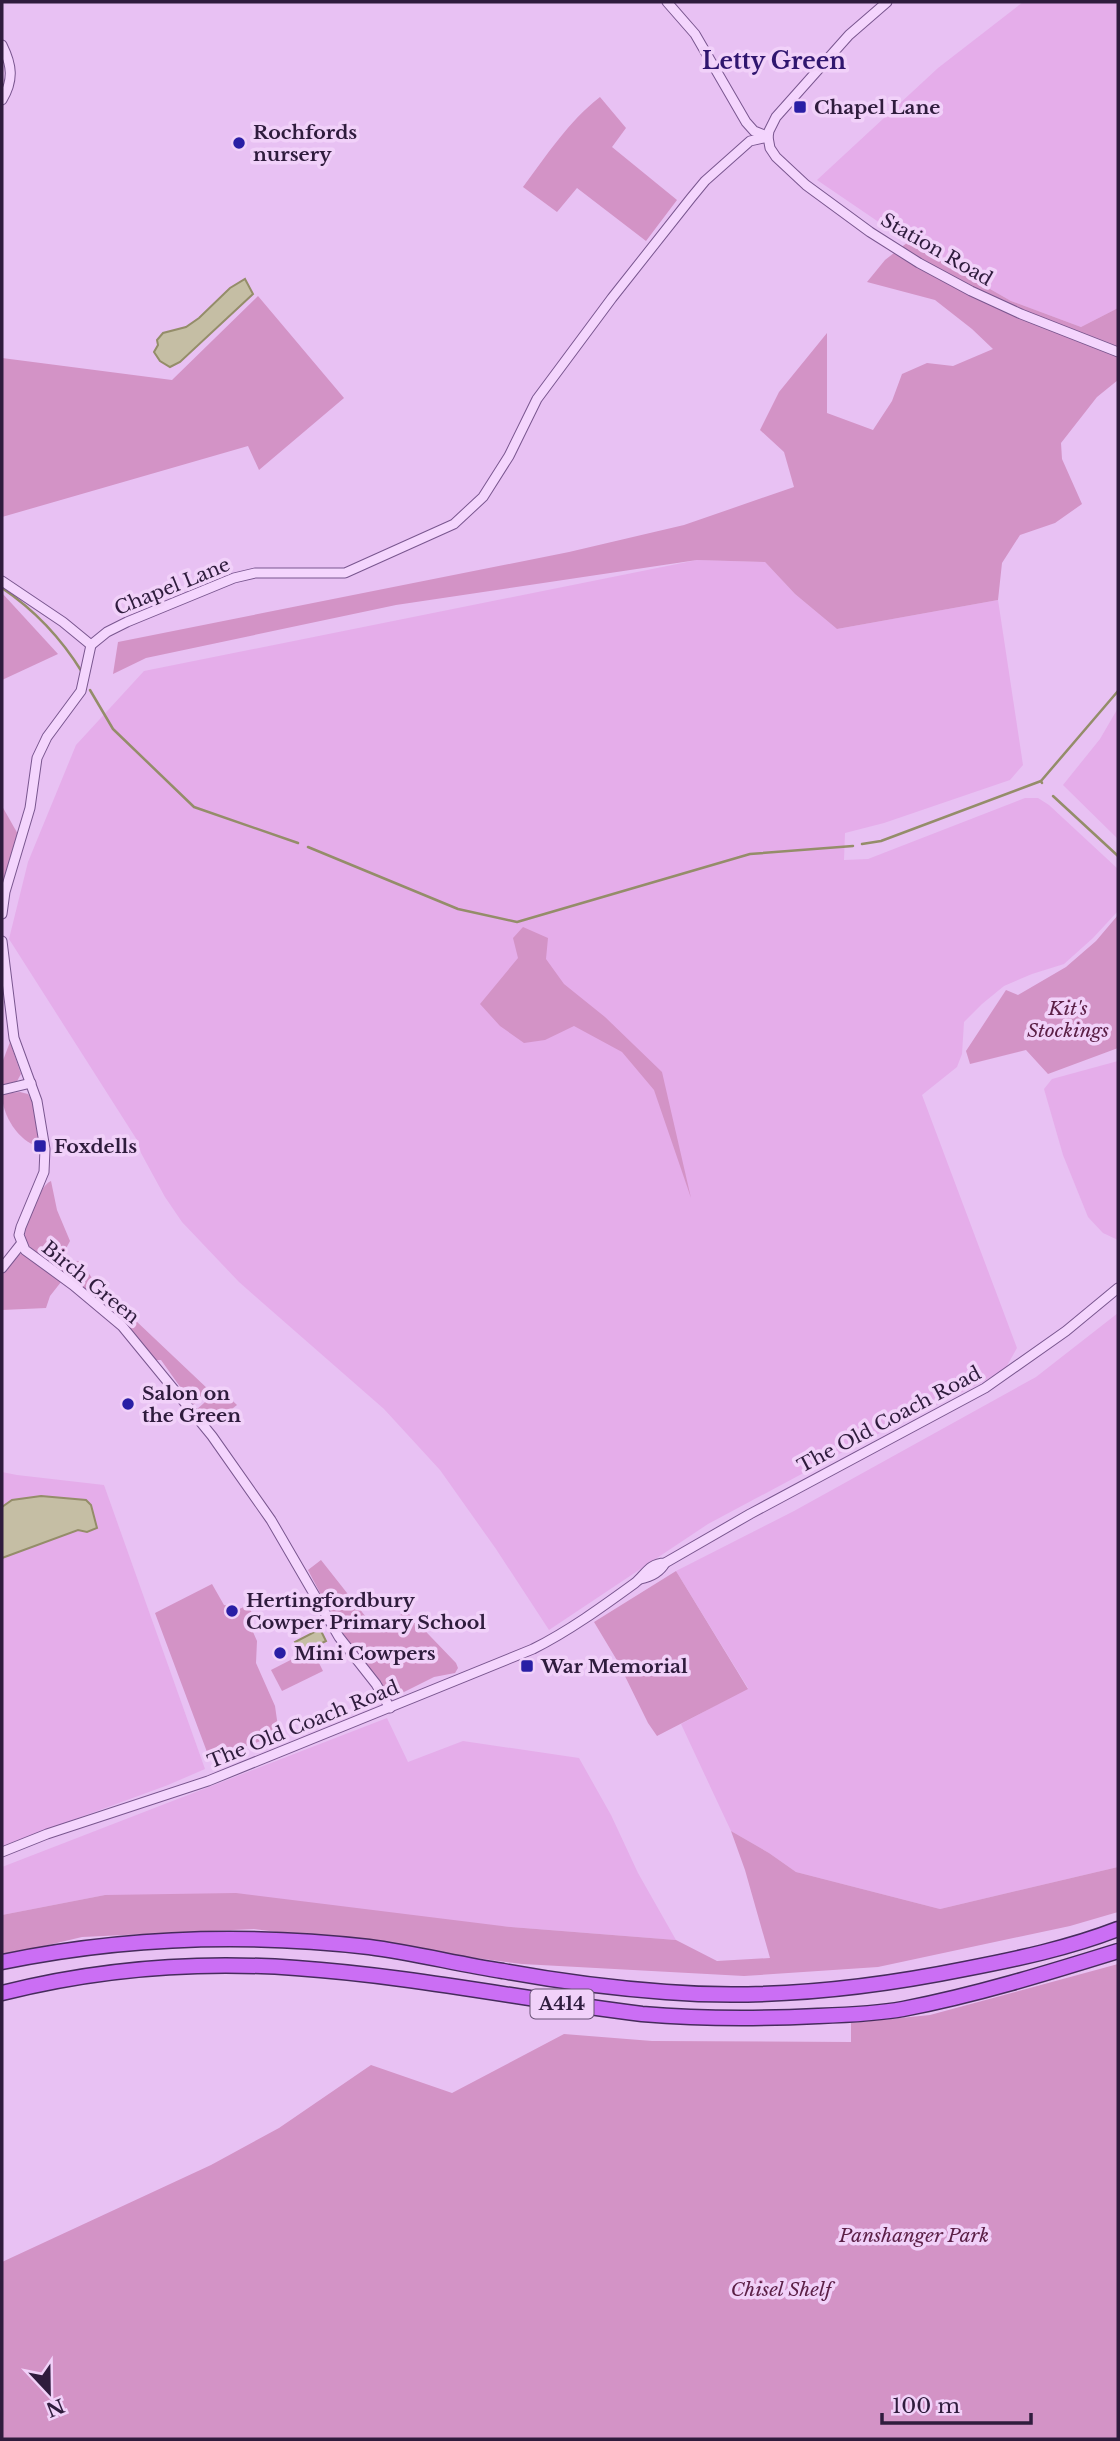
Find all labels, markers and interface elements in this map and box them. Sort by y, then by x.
district label: Letty Green [702,47,846,75]
place label: Chapel Lane [814,96,940,119]
marker: Chapel Lane [792,99,808,115]
place label: Rochfords nursery [253,121,357,166]
marker: Rochfords nursery [231,135,247,151]
street label: Station Road [877,208,997,291]
street label: Chapel Lane [111,553,233,620]
park label: Kit's Stockings [1027,997,1109,1042]
place label: Foxdells [54,1135,137,1158]
marker: Foxdells [32,1138,48,1154]
street label: Birch Green [37,1236,144,1329]
street label: The Old Coach Road [794,1361,985,1478]
place label: Salon on the Green [142,1382,241,1427]
marker: Salon on the Green [120,1396,136,1412]
place label: Hertingfordbury Cowper Primary School [246,1589,486,1634]
marker: Hertingfordbury Cowper Primary School [224,1603,240,1619]
place label: Mini Cowpers [294,1642,436,1665]
marker: Mini Cowpers [272,1645,288,1661]
place label: War Memorial [540,1655,688,1678]
marker: War Memorial [519,1658,535,1674]
street label: The Old Coach Road [204,1675,402,1773]
road number: A414 [530,1990,594,2018]
park label: Panshanger Park [838,2224,989,2247]
park label: Chisel Shelf [731,2278,836,2301]
north arrow [14,2357,84,2427]
scale bar [882,2382,1031,2426]
text: N [42,2393,68,2421]
text: 100 m [892,2393,960,2419]

